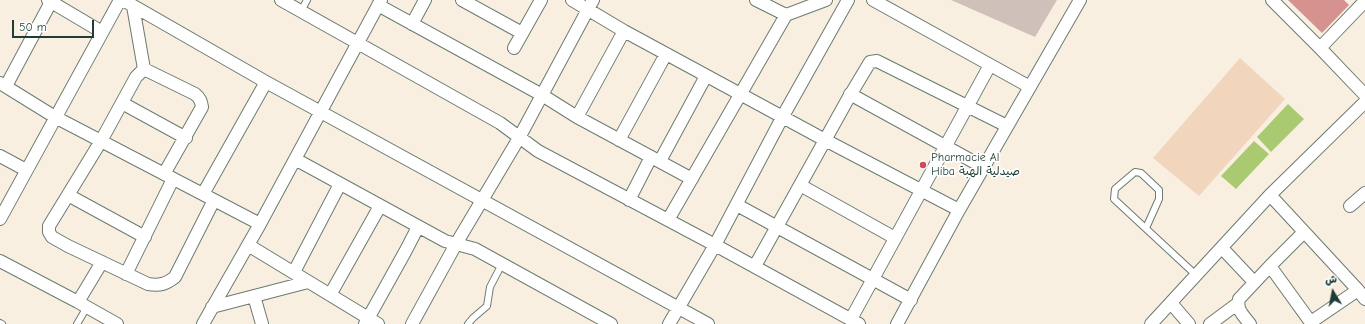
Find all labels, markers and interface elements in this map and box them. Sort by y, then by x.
scale bar [14,12,96,38]
text: 50 m [19,20,47,34]
place label: Pharmacie Al Hiba صيدلية الهبة [931,151,1020,179]
marker: Pharmacie Al Hiba صيدلية الهبة [918,160,928,170]
north arrow [1313,272,1353,312]
text: ش [1324,272,1338,287]

